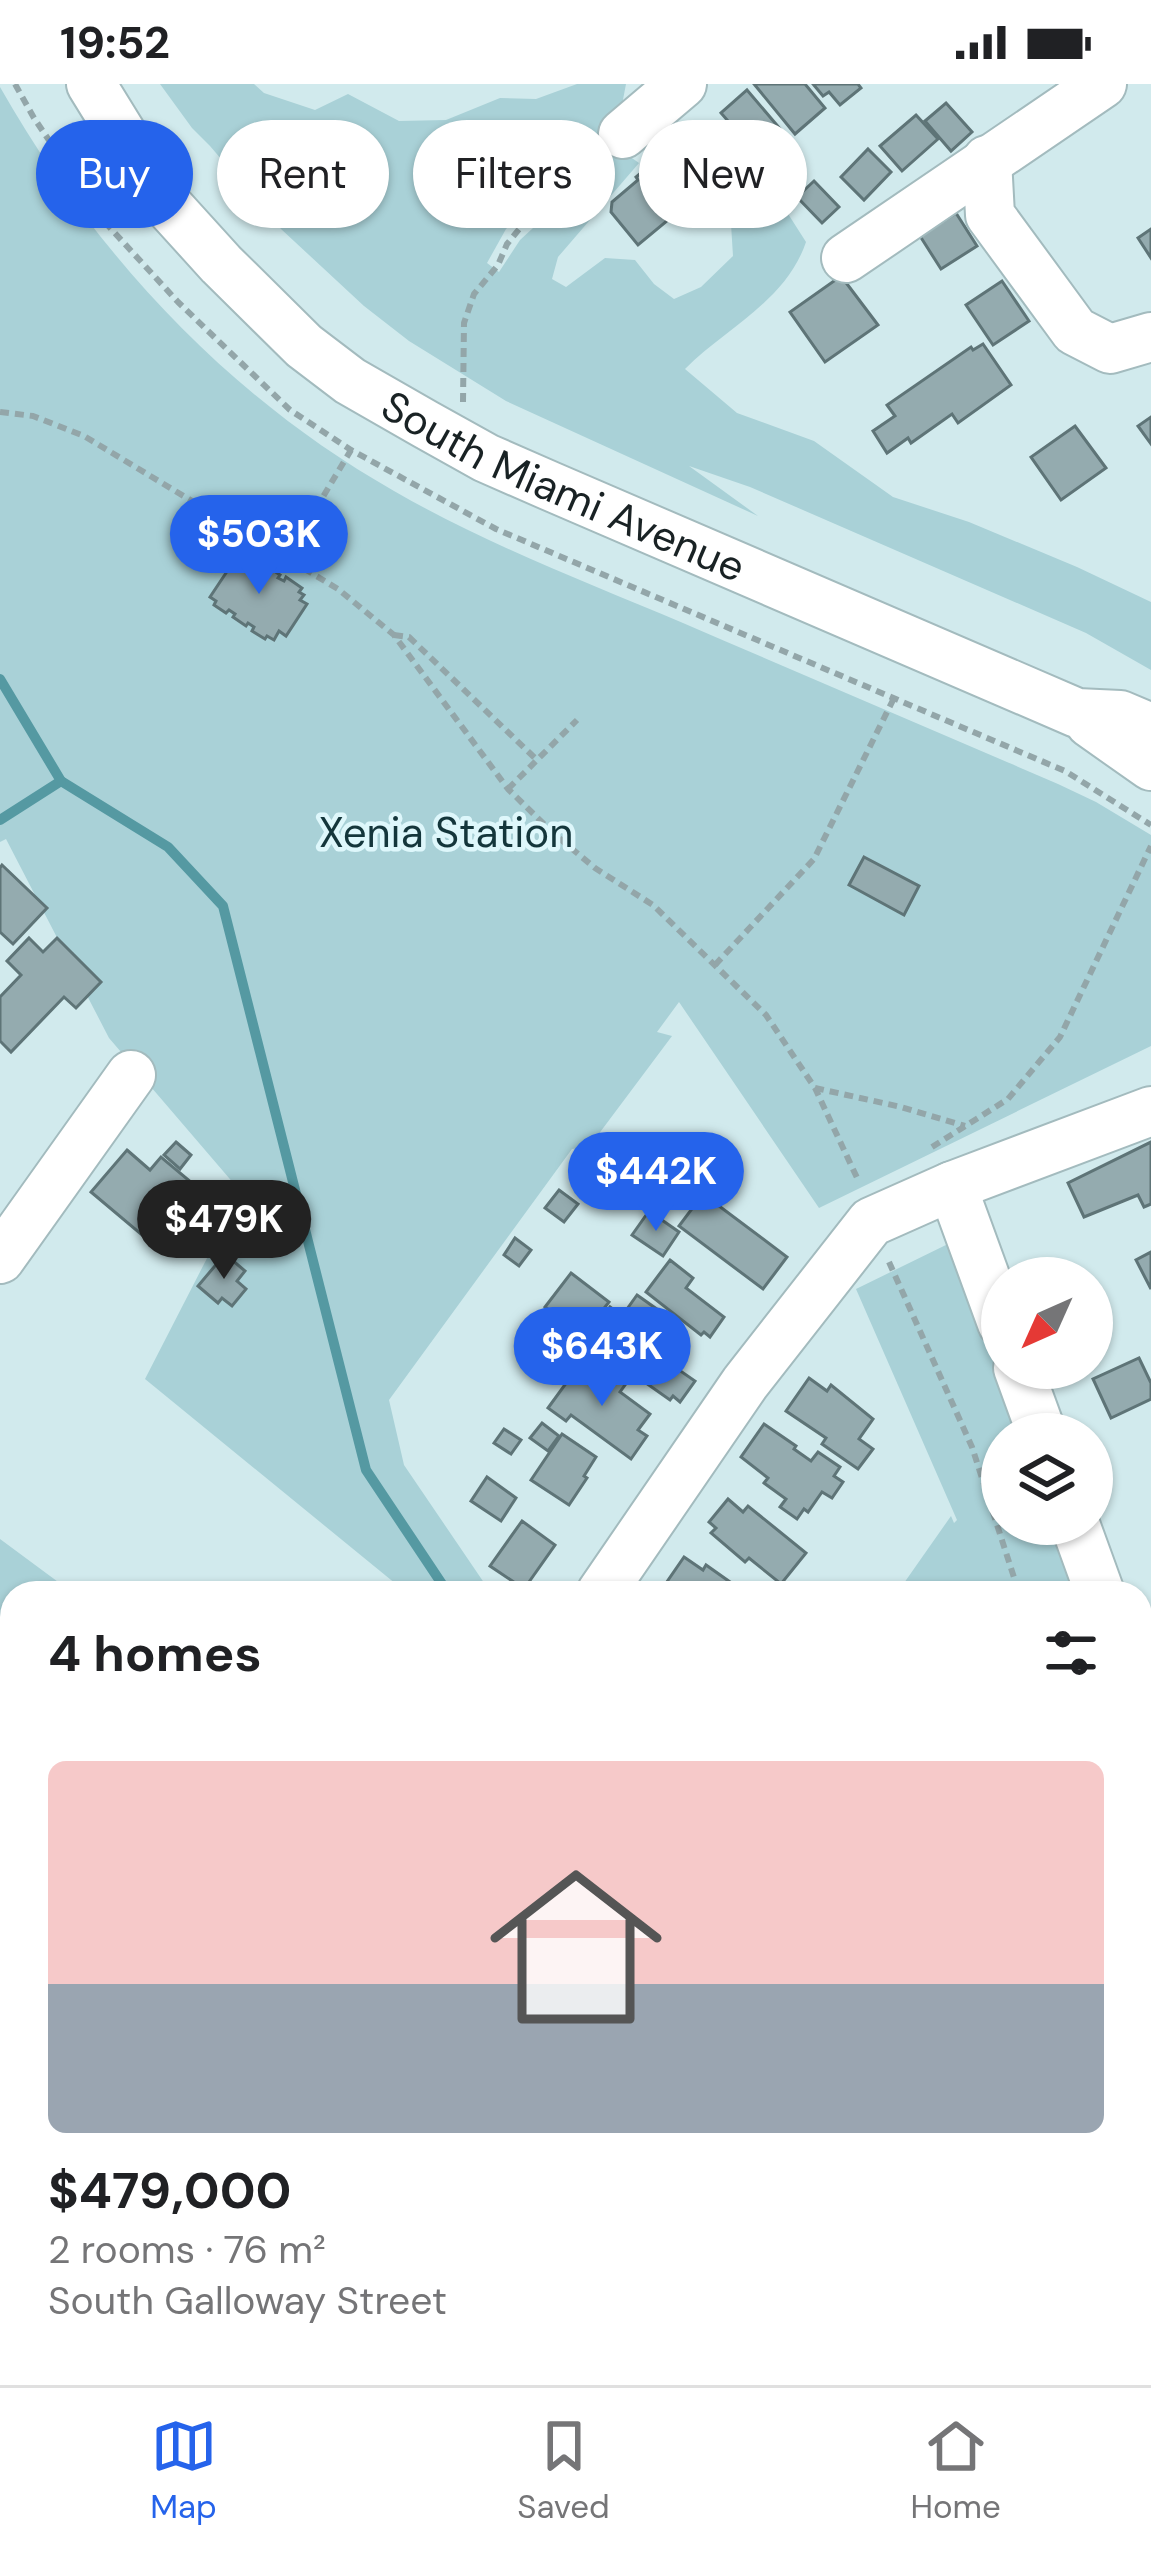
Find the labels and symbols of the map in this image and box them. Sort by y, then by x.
street label: South Miami Avenue [372,378,753,595]
pin: $503K [175,495,343,597]
park label: Xenia Station [319,805,573,860]
pin: $442K [572,1132,740,1234]
pin: $479K [140,1180,308,1282]
north arrow [981,1257,1113,1389]
pin: $643K [518,1307,686,1409]

